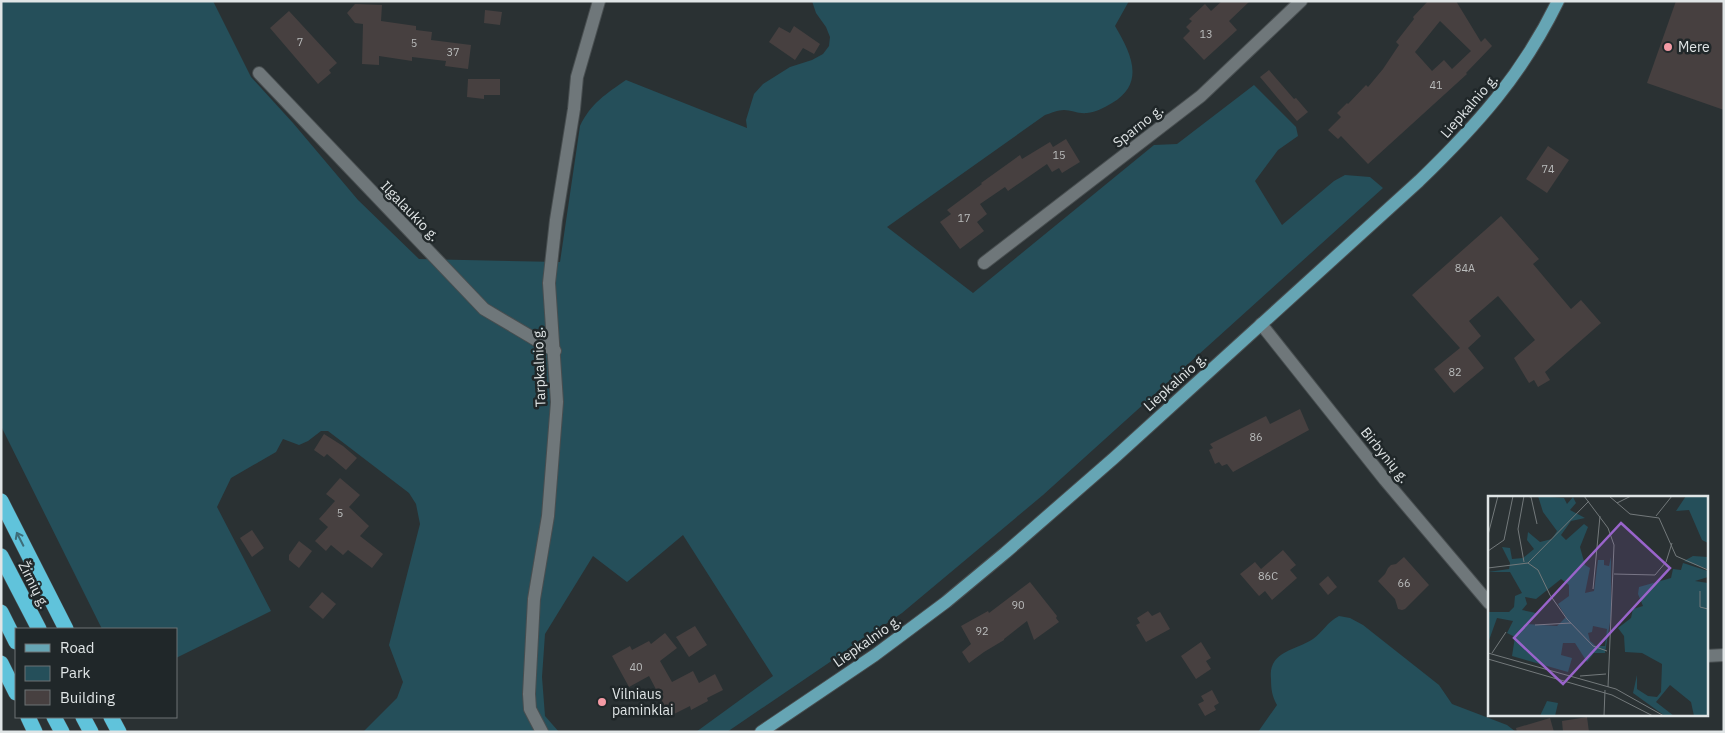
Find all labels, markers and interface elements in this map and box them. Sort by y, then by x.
house number: 13 [1199,27,1213,41]
house number: 7 [297,35,303,49]
house number: 5 [411,36,417,50]
place label: Mere [1678,38,1710,56]
marker: Mere [1662,41,1674,53]
house number: 37 [446,45,460,59]
street label: Liepkalnio g. [1436,70,1502,142]
house number: 41 [1429,78,1443,92]
street label: Sparno g. [1109,101,1167,151]
house number: 15 [1052,148,1066,162]
house number: 74 [1541,162,1555,176]
street label: Ilgalaukio g. [377,177,443,245]
house number: 17 [957,211,971,225]
house number: 84A [1455,261,1475,275]
street label: Tarpkalnio g. [529,327,549,407]
street label: Liepkalnio g. [1140,349,1210,415]
house number: 82 [1448,365,1462,379]
street label: Birbynių g. [1357,423,1413,487]
house number: 86 [1249,430,1263,444]
inset map [1488,496,1708,716]
house number: 5 [337,506,343,520]
one-way arrow [15,532,25,547]
street label: Žirnių g. [14,558,54,612]
house number: 86C [1258,569,1278,583]
house number: 66 [1397,576,1411,590]
house number: 90 [1011,598,1025,612]
street label: Liepkalnio g. [830,611,904,671]
house number: 92 [975,624,989,638]
legend [15,628,178,718]
text: Road [60,638,95,657]
house number: 40 [629,660,643,674]
text: Park [60,663,90,682]
place label: Vilniaus paminklai [612,685,673,719]
text: Building [60,688,115,707]
marker: Vilniaus paminklai [596,696,608,708]

